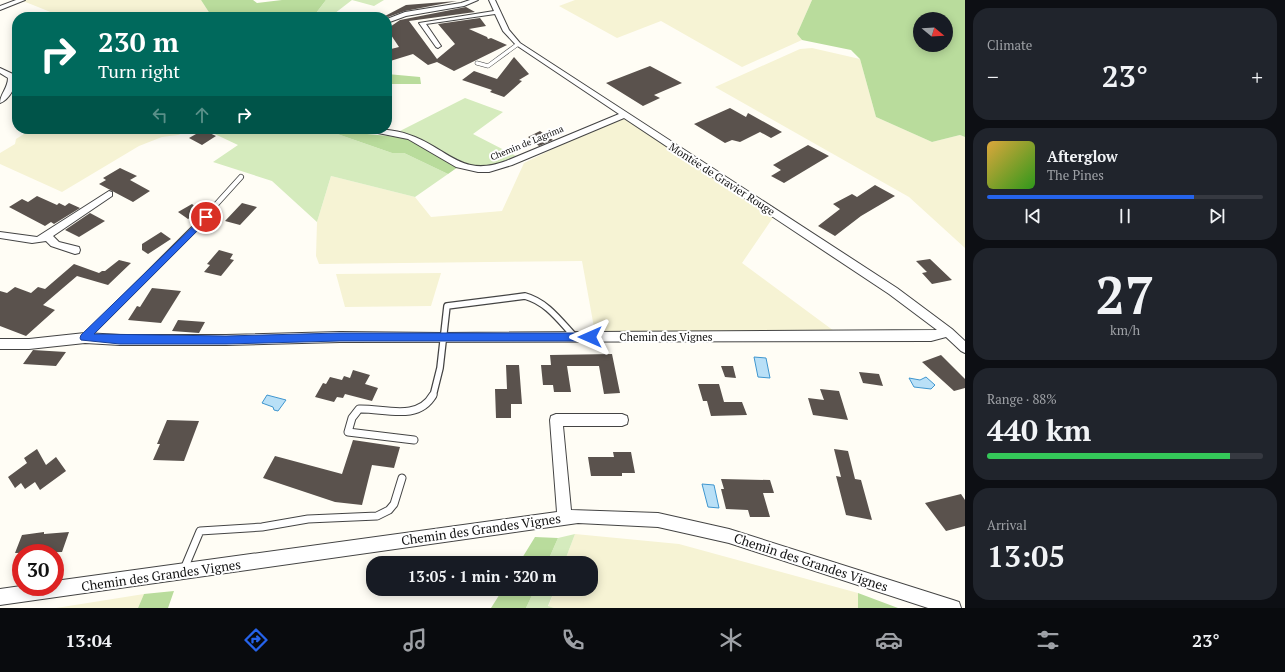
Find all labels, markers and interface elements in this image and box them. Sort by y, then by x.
north arrow [913,12,953,52]
map controls [913,12,953,52]
text: 230 m [98,23,179,60]
icon: right [32,28,84,80]
text: Climate [987,36,1032,54]
text: 23° [1102,56,1148,96]
text: Turn right [98,59,180,83]
text: − [987,62,999,91]
text: + [1251,62,1263,91]
icon: left [149,104,171,126]
icon: ahead [191,104,213,126]
icon: right [233,104,255,126]
street label: Chemin de Lagrima [489,123,566,163]
street label: Montée de Gravier Rouge [666,140,778,219]
text: Afterglow [1047,146,1118,166]
text: The Pines [1047,166,1104,184]
pin [189,200,223,234]
icon: previous [1022,205,1044,227]
icon: pause [1114,205,1136,227]
icon: next [1206,205,1228,227]
icon: arrive [195,206,217,228]
text: 27 [1096,260,1154,329]
position arrow [569,316,611,358]
text: km/h [1110,321,1140,339]
street label: Chemin des Vignes [619,330,713,344]
text: Range · 88% [987,390,1057,408]
text: 440 km [987,410,1091,450]
street label: Chemin des Grandes Vignes [400,509,562,549]
text: Arrival [987,516,1027,534]
street label: Chemin des Grandes Vignes [732,529,890,595]
text: 13:05 [987,536,1065,576]
speed limit sign: 30 [12,544,64,596]
street label: Chemin des Grandes Vignes [80,555,242,595]
text: 13:05 · 1 min · 320 m [408,566,556,586]
icon: directions [242,626,270,654]
icon: music [401,626,429,654]
icon: phone [559,626,587,654]
icon: climate [717,626,745,654]
icon: car [875,626,903,654]
icon: filters [1034,626,1062,654]
text: 13:04 [65,628,112,652]
text: 23° [1192,628,1220,652]

